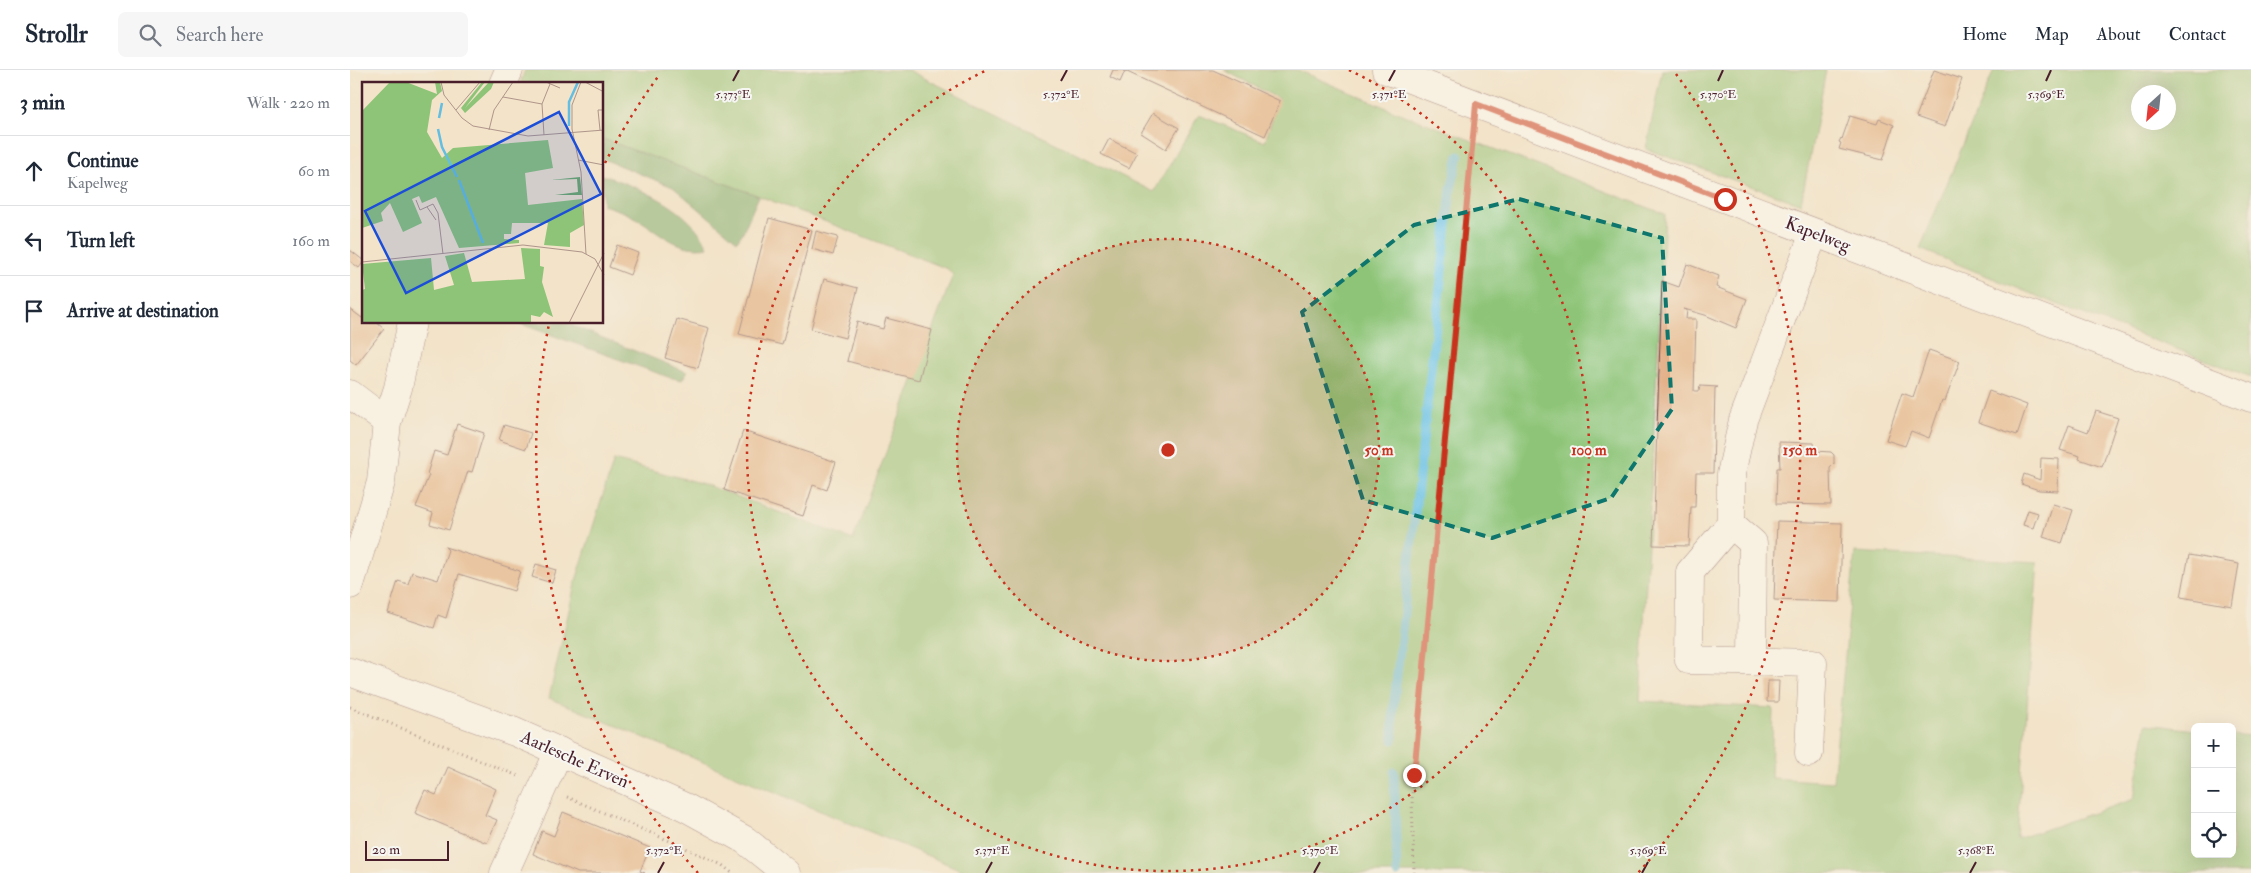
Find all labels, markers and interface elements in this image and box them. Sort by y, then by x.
search box [118,12,468,57]
text: Strollr [25,19,88,50]
icon: search [136,21,164,49]
text: Search here [176,23,264,47]
text: Home [1962,23,2007,46]
text: Map [2035,23,2069,46]
text: About [2097,23,2141,46]
text: Contact [2169,23,2226,46]
inset map [362,82,604,324]
north arrow [2131,85,2176,130]
text: 5.373°E [716,87,751,102]
text: 5.372°E [1043,87,1080,102]
text: 5.371°E [1372,87,1407,102]
text: 5.370°E [1700,87,1737,102]
text: 5.369°E [2027,87,2065,102]
text: 3 min [20,89,65,116]
text: Walk · 220 m [247,93,330,113]
text: Continue [67,149,138,173]
icon: ahead [20,157,48,185]
text: 60 m [298,161,330,181]
text: Kapelweg [67,173,128,193]
route start [1714,188,1737,211]
street label: Kapelweg [1782,211,1855,258]
icon: left [20,227,48,255]
text: Turn left [67,229,135,253]
text: 160 m [292,231,330,251]
icon: arrive [20,297,48,325]
text: Arrive at destination [67,299,219,323]
centre of rings [1159,441,1177,459]
text: 50 m [1365,441,1394,460]
text: 100 m [1571,441,1607,460]
text: 150 m [1783,441,1817,460]
map controls [2191,723,2236,858]
button: + [2191,723,2236,768]
street label: Aarlesche Erven [516,725,632,794]
route end [1403,764,1426,787]
button: − [2191,768,2236,813]
button: locate [2191,813,2236,858]
scale bar [365,838,449,861]
text: 20 m [372,841,400,858]
text: 5.372°E [646,843,683,858]
text: 5.371°E [975,843,1010,858]
text: 5.370°E [1302,843,1339,858]
text: 5.369°E [1629,843,1667,858]
text: 5.368°E [1958,843,1995,858]

